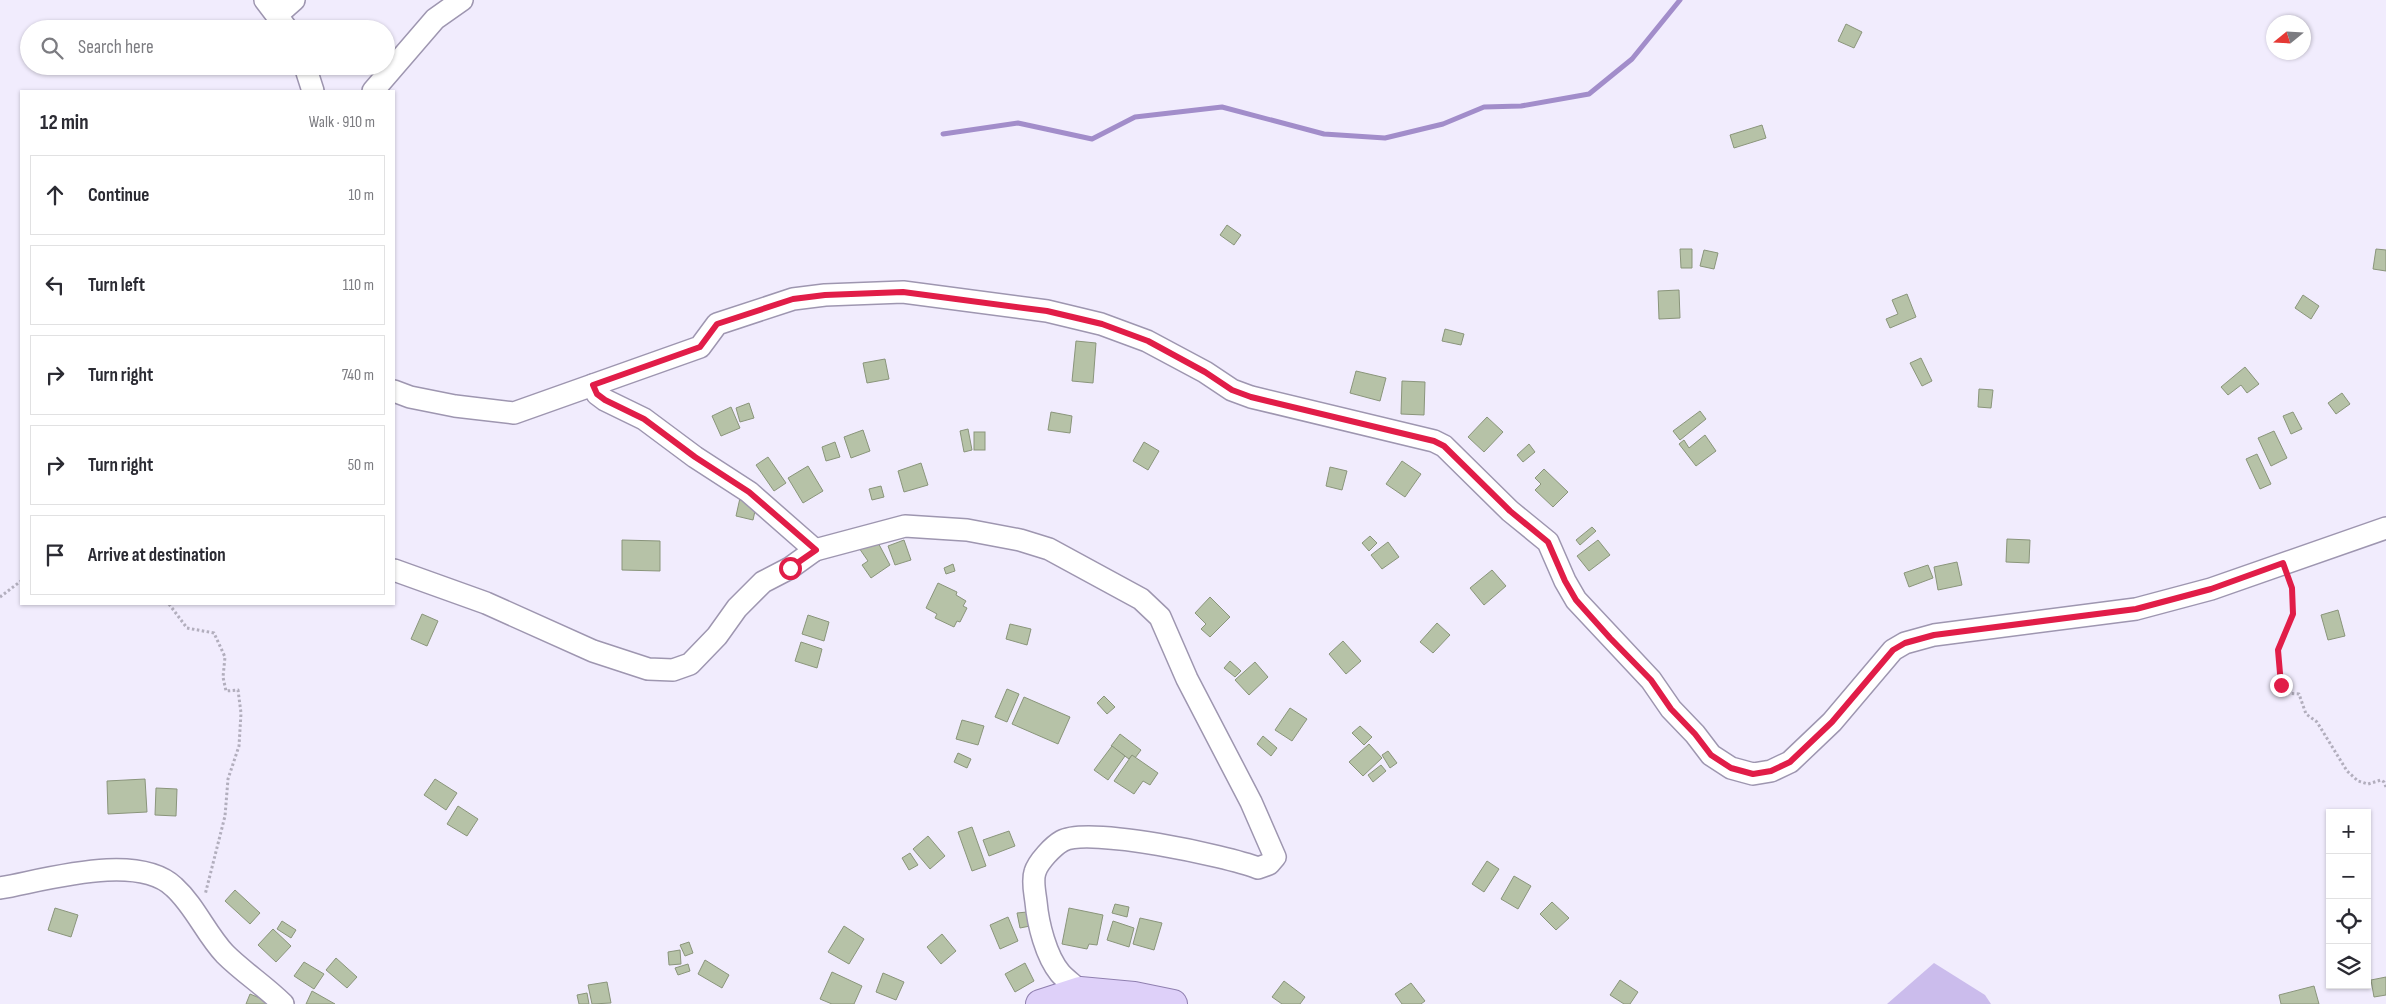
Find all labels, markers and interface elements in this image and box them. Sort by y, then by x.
north arrow [2266,15,2311,60]
search box [20,20,395,75]
icon: search [38,34,66,62]
text: Search here [78,36,154,59]
text: 12 min [40,110,88,135]
text: Walk · 910 m [309,113,375,132]
icon: ahead [41,181,69,209]
text: Continue [88,184,149,207]
text: 10 m [348,186,374,205]
icon: left [41,271,69,299]
text: Turn left [88,274,145,297]
text: 110 m [343,276,374,295]
icon: right [41,361,69,389]
text: Turn right [88,364,153,387]
text: 740 m [342,366,374,385]
icon: right [41,451,69,479]
text: Turn right [88,454,153,477]
text: 50 m [348,456,374,475]
icon: arrive [41,541,69,569]
text: Arrive at destination [88,544,226,567]
route start [779,557,802,580]
route end [2270,674,2293,697]
map controls [2326,809,2371,989]
button: + [2326,809,2371,854]
button: − [2326,854,2371,899]
button: locate [2326,899,2371,944]
button: layers [2326,944,2371,989]

